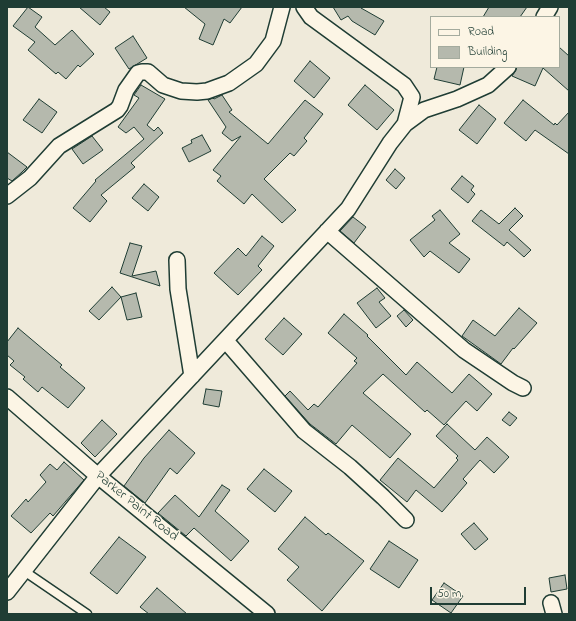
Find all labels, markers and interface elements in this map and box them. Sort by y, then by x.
legend [430,16,560,68]
text: Road [468,23,494,41]
text: Building [468,43,507,61]
street label: Parker Paint Road [91,468,181,546]
scale bar [432,579,528,605]
text: 50 m [437,585,461,603]

